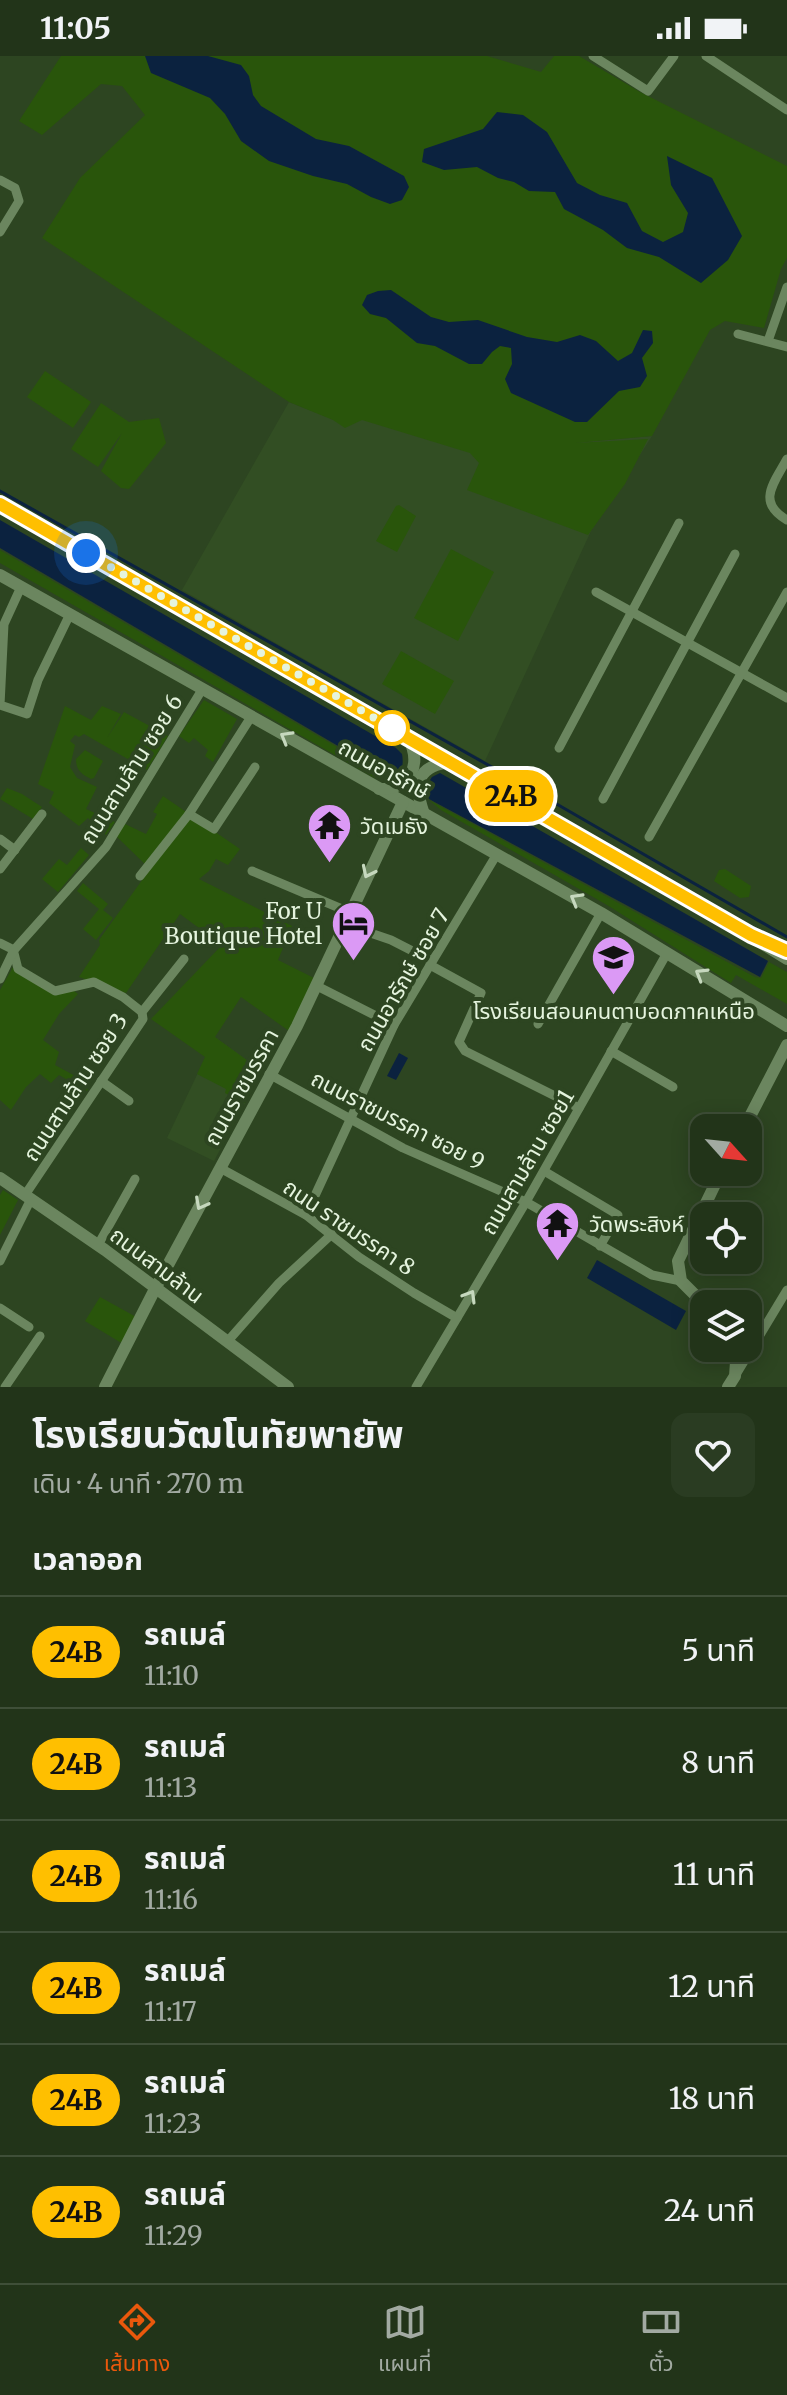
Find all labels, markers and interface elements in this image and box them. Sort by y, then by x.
text: 11:05 [40,9,111,47]
your location [66,533,106,573]
street label: ถนนสามล้าน ซอย 6 [74,689,188,849]
unlabelled marker [375,711,409,745]
one-way arrow [280,731,295,747]
street label: ถนนอารักษ์ [334,733,434,805]
line badge: 24B [465,770,557,822]
text: 24B [485,778,537,814]
temple icon: วัดเมธัง [305,802,353,865]
place label: วัดเมธัง [360,812,428,840]
one-way arrow [362,864,378,879]
one-way arrow [570,893,585,909]
place label: For U Boutique Hotel [165,897,322,950]
hotel icon: For U Boutique Hotel [329,900,377,963]
street label: ถนนอารักษ์ ซอย 7 [351,903,455,1057]
school or university icon: โรงเรียนสอนคนตาบอดภาคเหนือ [590,934,638,997]
one-way arrow [695,968,710,983]
place label: โรงเรียนสอนคนตาบอดภาคเหนือ [473,997,755,1025]
street label: ถนนสามล้าน ซอย 3 [17,1008,133,1166]
street label: ถนนราชมรรคา [197,1024,285,1150]
street label: ถนนราชมรรคา ซอย 9 [307,1064,489,1176]
street label: ถนนสามล้าน ซอย1 [474,1084,580,1240]
north arrow [690,1114,762,1186]
map controls [690,1114,762,1362]
street label: ถนน ราชมรรคา 8 [278,1173,420,1281]
one-way arrow [195,1196,210,1210]
temple icon: วัดพระสิงห์ [534,1200,582,1263]
button: locate [690,1202,762,1274]
place label: วัดพระสิงห์ [589,1210,685,1238]
street label: ถนนสามล้าน [105,1221,209,1309]
one-way arrow [460,1290,476,1305]
button: layers [690,1290,762,1362]
text: โรงเรียนวัฒโนทัยพายัพ [32,1411,404,1458]
button: heart [671,1413,755,1497]
text: เดิน · 4 นาที · 270 m [32,1467,244,1500]
text: เวลาออก [32,1540,143,1578]
text: รถเมล์ [144,1615,226,1653]
text: 5 นาที [682,1631,755,1669]
text: 24B [50,1634,102,1670]
text: 11:10 [144,1659,199,1692]
text: รถเมล์ [144,1727,226,1765]
text: 8 นาที [681,1743,755,1781]
text: 24B [50,1746,102,1782]
text: 11:13 [144,1771,197,1804]
text: รถเมล์ [144,1839,226,1877]
text: 11 นาที [673,1855,755,1893]
text: 24B [50,1858,102,1894]
text: 11:16 [144,1883,198,1916]
text: รถเมล์ [144,1951,226,1989]
text: 12 นาที [668,1967,755,2005]
text: 24B [50,1970,102,2006]
text: 11:17 [144,1995,197,2028]
text: รถเมล์ [144,2063,226,2101]
text: 18 นาที [669,2079,755,2117]
text: 24B [50,2082,102,2118]
text: 11:23 [144,2107,202,2140]
text: รถเมล์ [144,2175,226,2213]
text: 24 นาที [664,2191,755,2229]
text: 24B [50,2194,102,2230]
text: 11:29 [144,2219,203,2252]
tab: เส้นทาง [104,2300,170,2381]
tab: แผนที่ [378,2300,432,2381]
tab: ตั๋ว [639,2300,683,2381]

